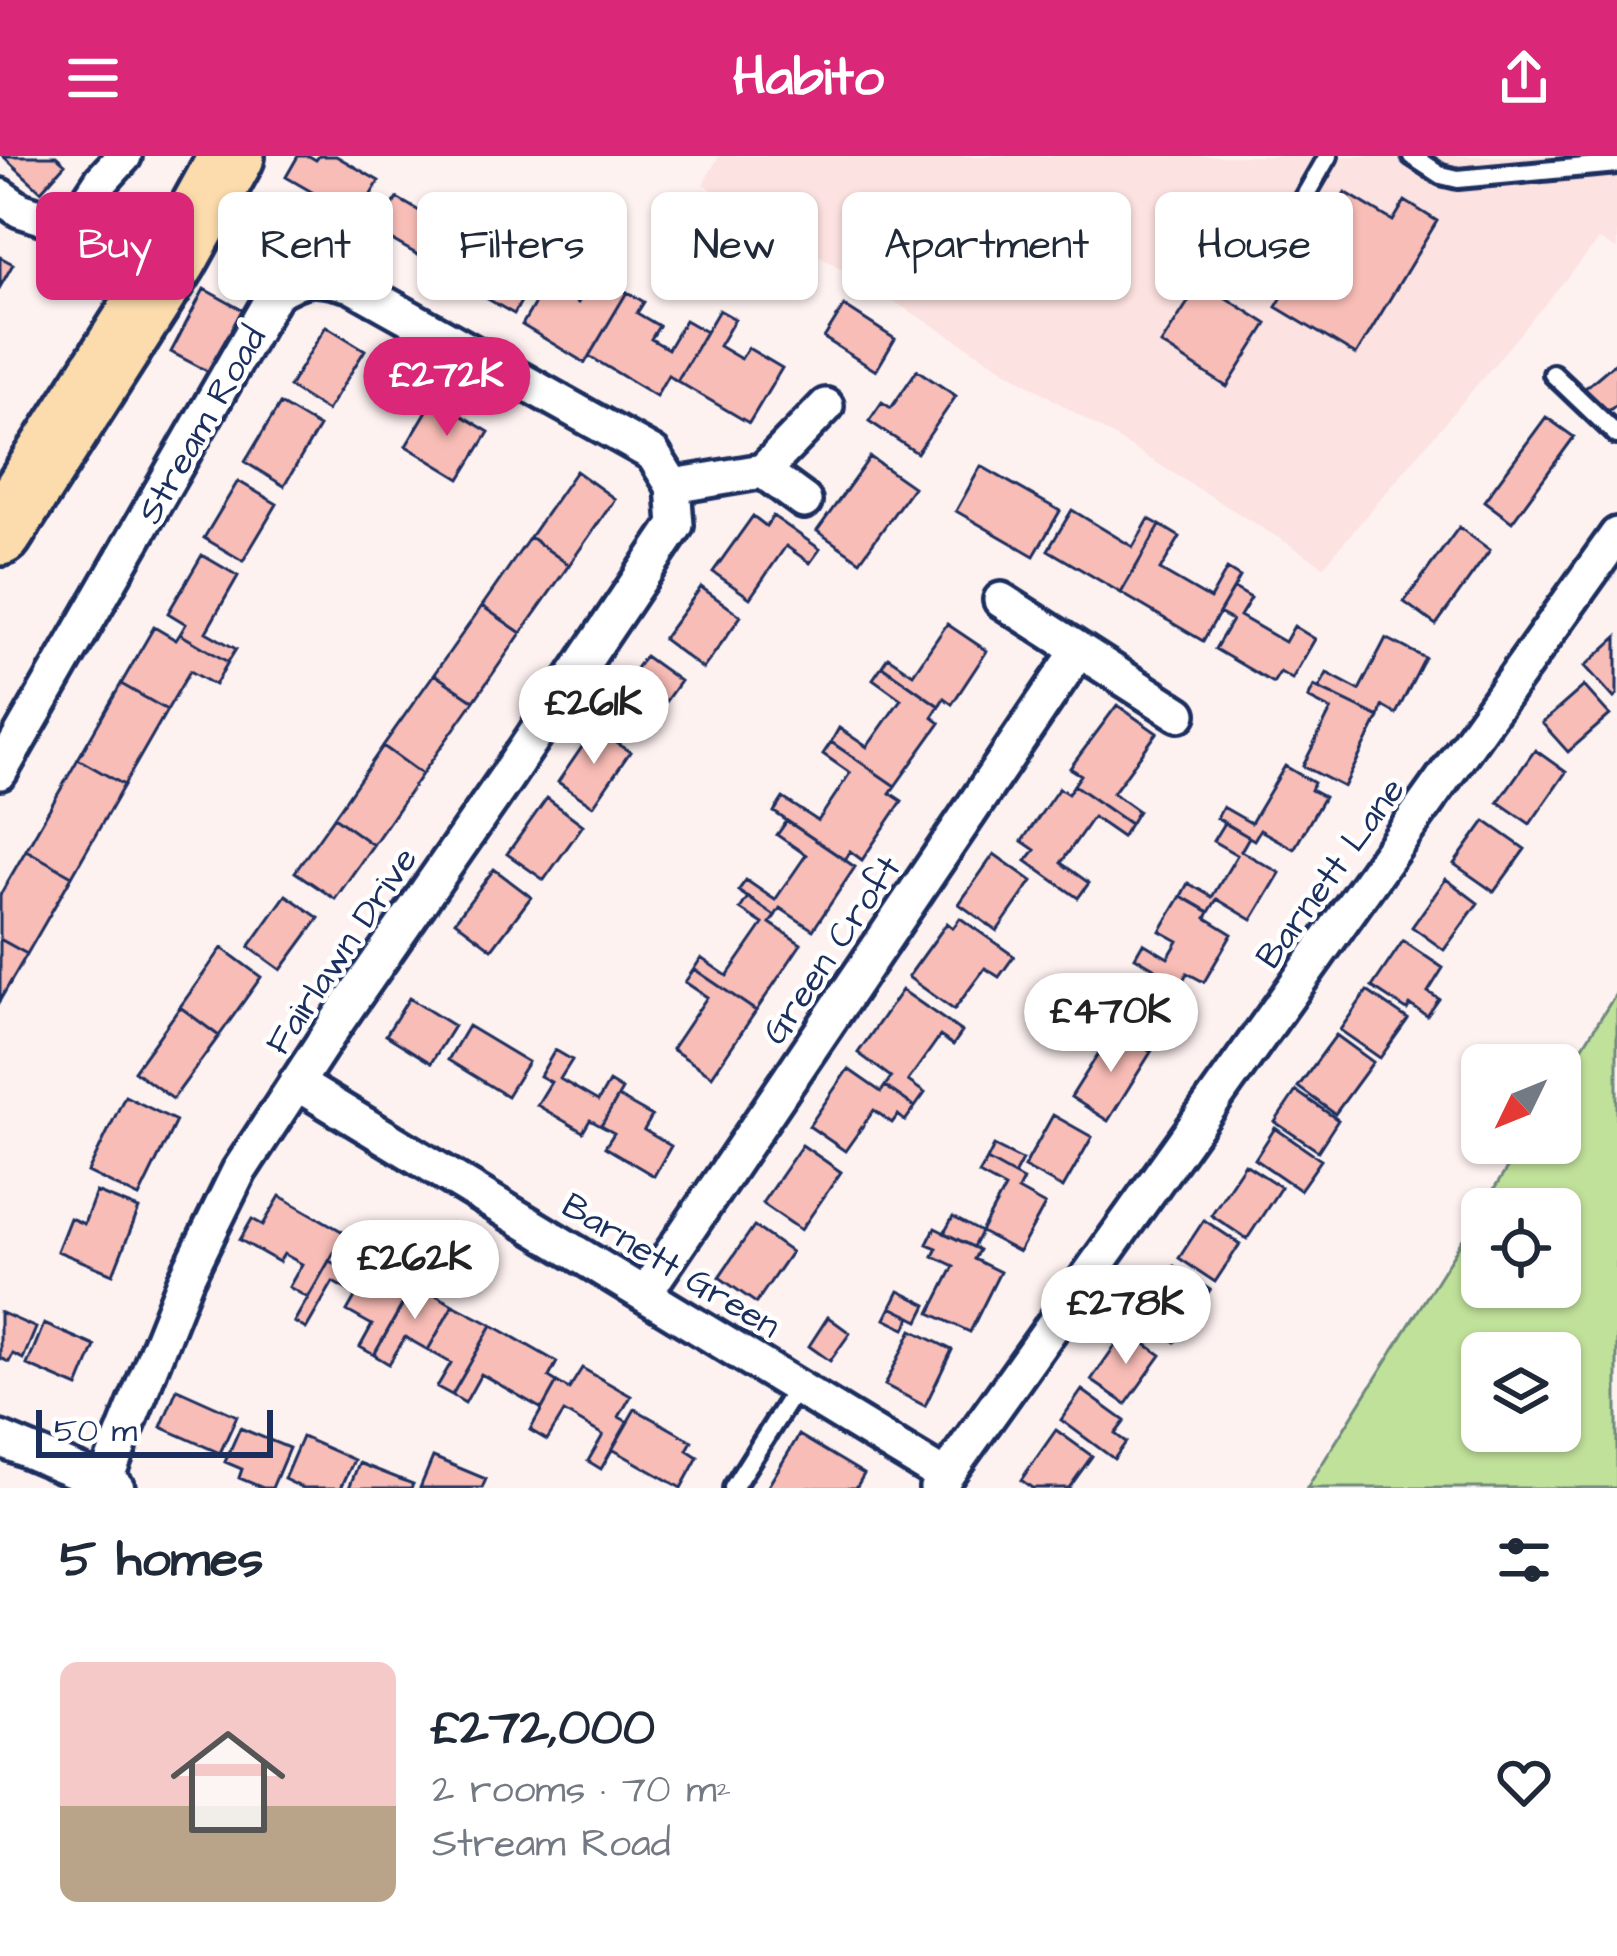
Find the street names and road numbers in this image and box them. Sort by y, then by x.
street label: Stream Road [125,317,279,533]
street label: Barnett Lane [1244,767,1418,980]
street label: Fairlawn Drive [254,837,431,1065]
street label: Green Croft [750,846,914,1055]
street label: Barnett Green [552,1181,789,1351]

